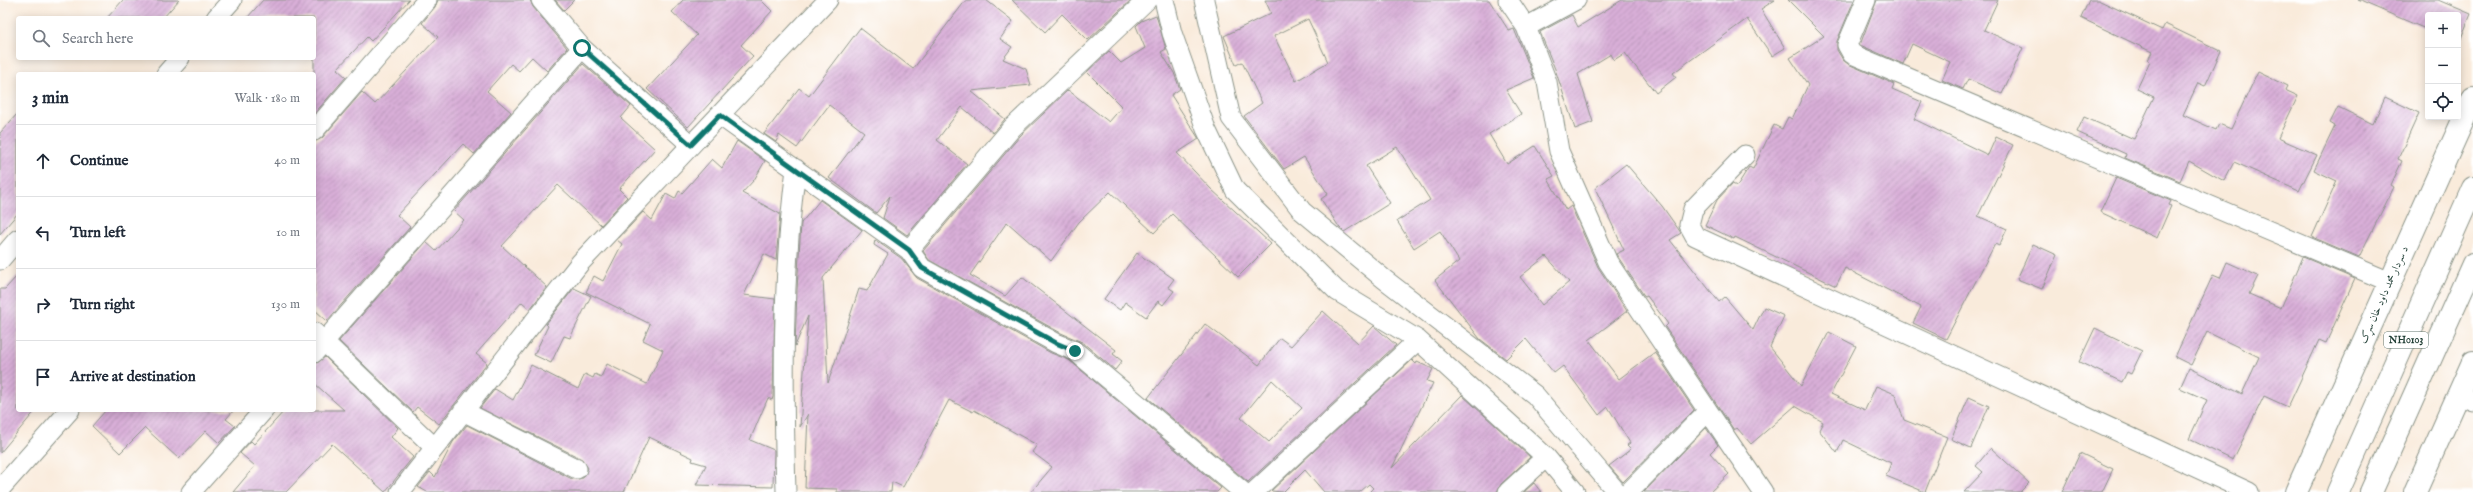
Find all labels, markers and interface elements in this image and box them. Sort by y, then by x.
map controls [2425,12,2461,120]
button: + [2425,12,2461,48]
search box [16,16,316,60]
icon: search [30,27,52,49]
text: Search here [62,29,133,48]
route start [573,39,591,57]
button: − [2425,48,2461,84]
button: locate [2425,84,2461,120]
text: 3 min [32,88,69,109]
text: Walk · 180 m [235,90,300,107]
icon: ahead [32,150,54,172]
text: Continue [70,151,128,170]
text: 40 m [274,152,300,169]
icon: left [32,222,54,244]
text: Turn left [70,223,126,242]
text: 10 m [276,224,300,241]
street label: د سردار محمد داود خان سړک [2356,244,2413,346]
icon: right [32,294,54,316]
text: Turn right [70,295,135,314]
text: 130 m [271,296,300,313]
road number: NH0103 [2384,332,2428,348]
route end [1066,342,1084,360]
icon: arrive [32,366,54,388]
text: Arrive at destination [70,367,196,386]

